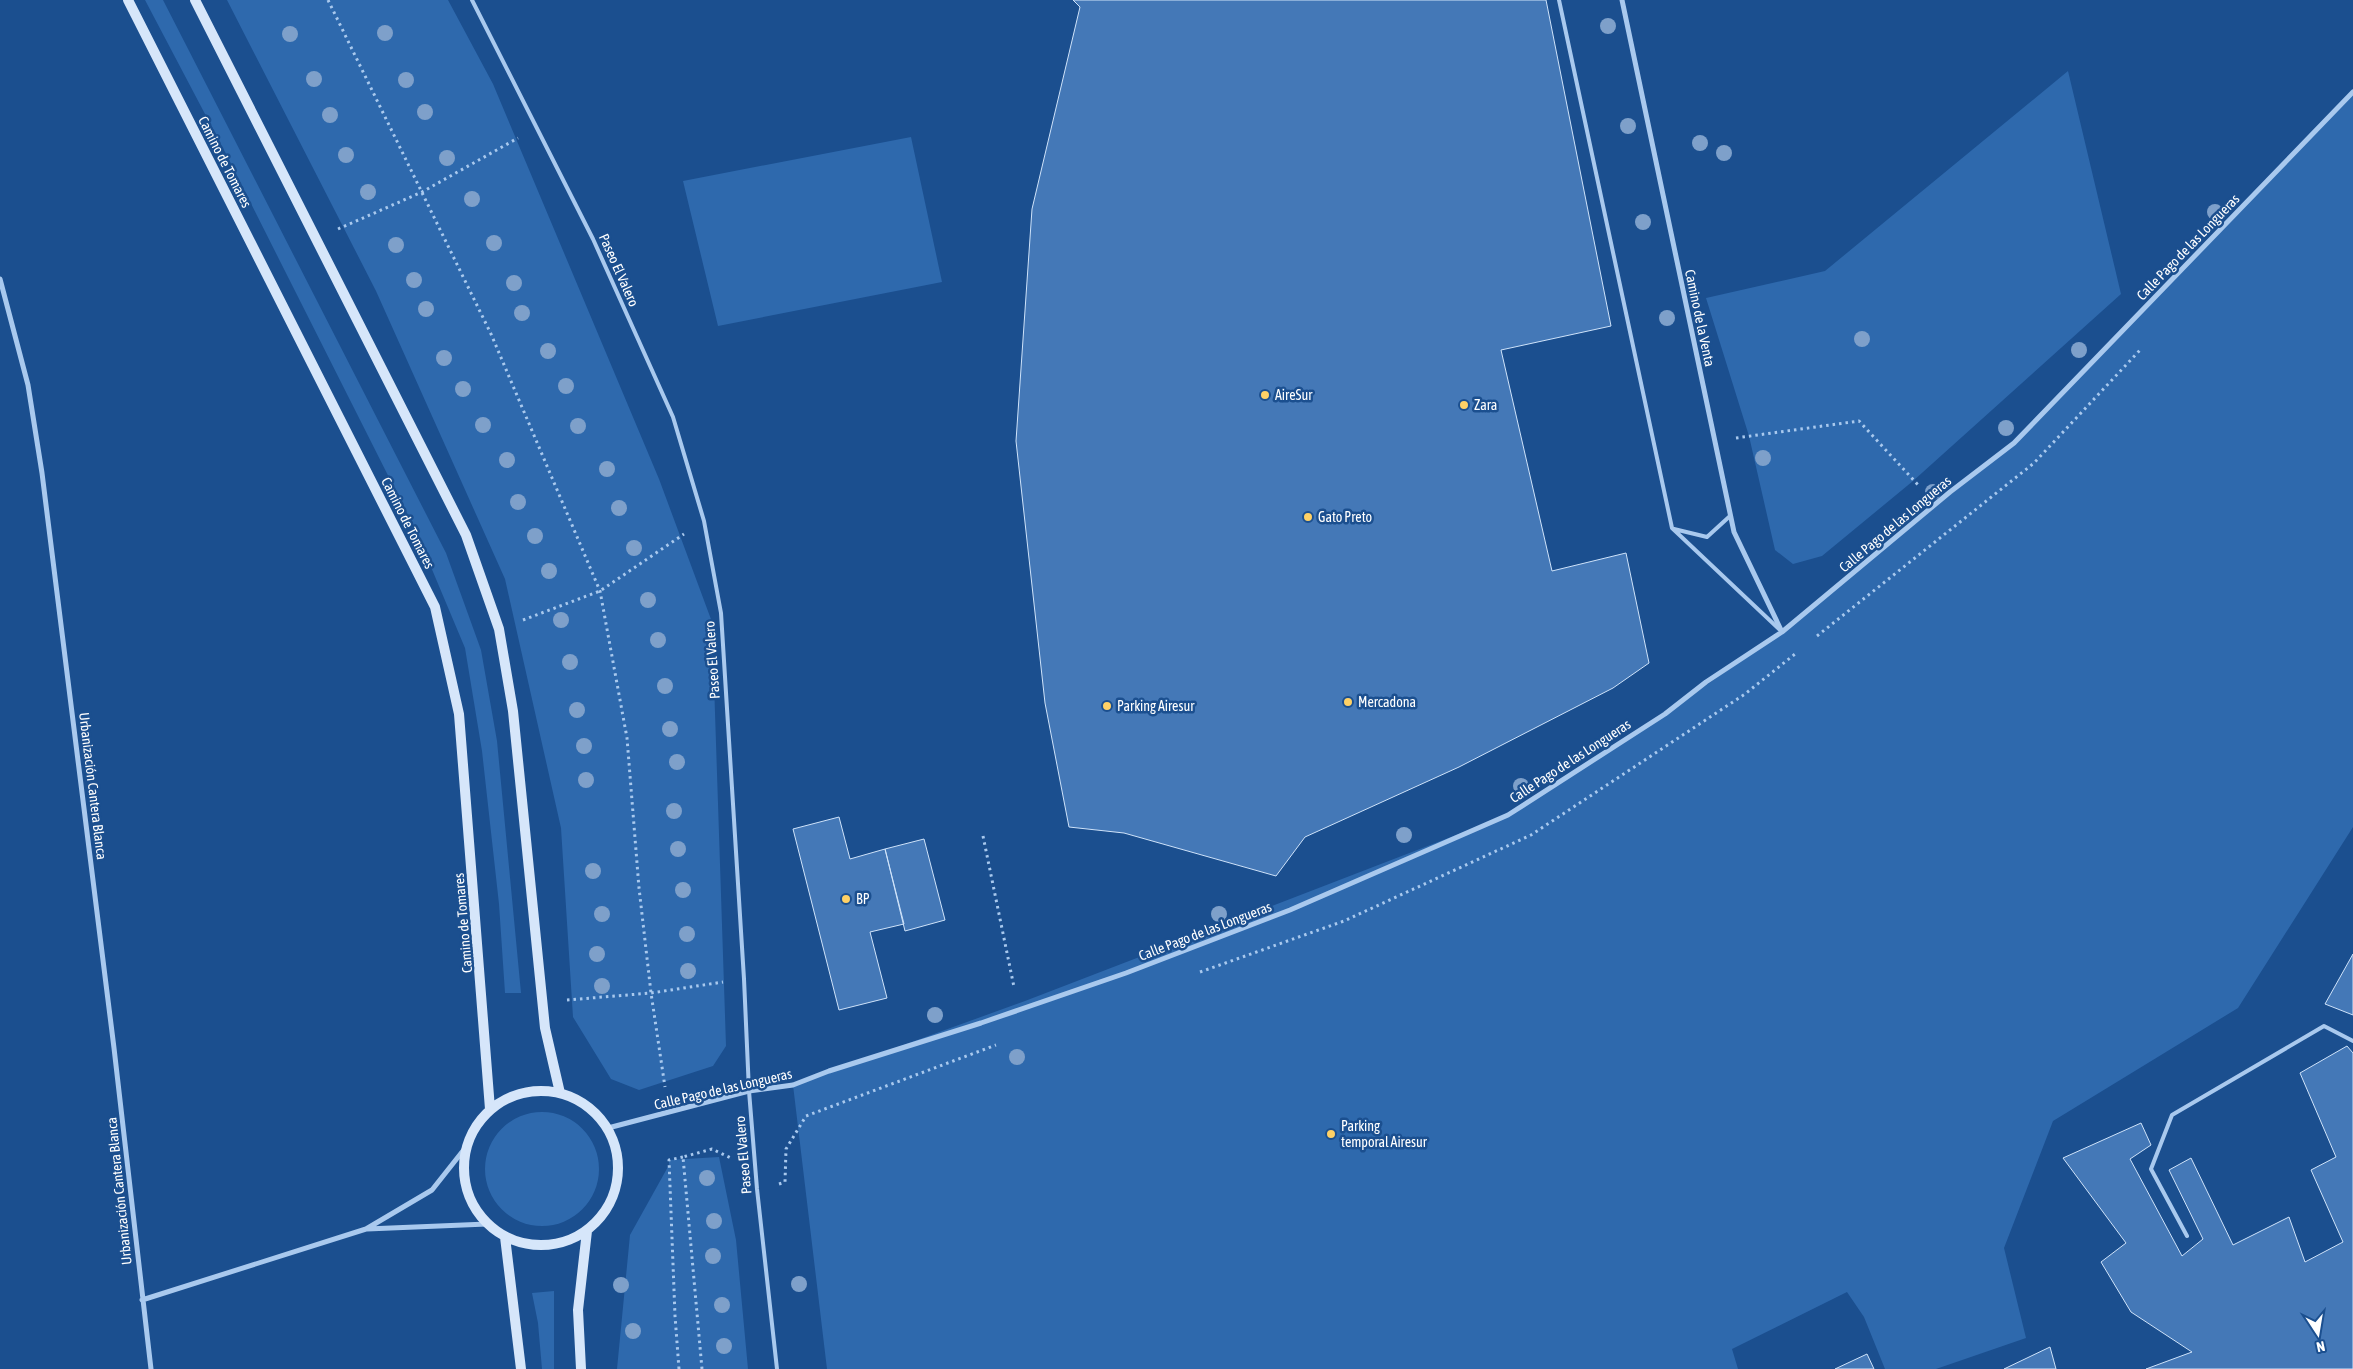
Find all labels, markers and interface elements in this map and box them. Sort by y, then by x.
street label: Camino de Tomares [195,114,255,210]
street label: Calle Pago de las Longueras [2133,191,2243,303]
street label: Paseo El Valero [596,231,642,309]
street label: Camino de la Venta [1682,268,1718,368]
place label: AireSur [1275,387,1313,403]
marker: AireSur [1259,389,1271,401]
place label: Zara [1474,397,1497,413]
marker: Zara [1458,399,1470,411]
street label: Calle Pago de las Longueras [1836,473,1954,575]
street label: Camino de Tomares [378,475,438,571]
place label: Gato Preto [1318,509,1372,525]
marker: Gato Preto [1302,511,1314,523]
street label: Paseo El Valero [701,621,723,699]
place label: Mercadona [1358,694,1416,710]
marker: Mercadona [1342,696,1354,708]
place label: Parking Airesur [1117,698,1195,714]
marker: Parking Airesur [1101,700,1113,712]
street label: Urbanización Cantera Blanca [76,711,110,861]
street label: Calle Pago de las Longueras [1507,716,1633,806]
street label: Camino de Tomares [451,872,475,974]
place label: BP [856,891,870,907]
marker: BP [840,893,852,905]
street label: Calle Pago de las Longueras [1136,898,1274,964]
street label: Calle Pago de las Longueras [653,1065,793,1113]
street label: Paseo El Valero [732,1115,754,1195]
street label: Urbanización Cantera Blanca [103,1116,135,1266]
place label: Parking temporal Airesur [1341,1118,1428,1150]
marker: Parking temporal Airesur [1325,1128,1337,1140]
north arrow [2293,1309,2343,1359]
text: N [2315,1338,2326,1355]

